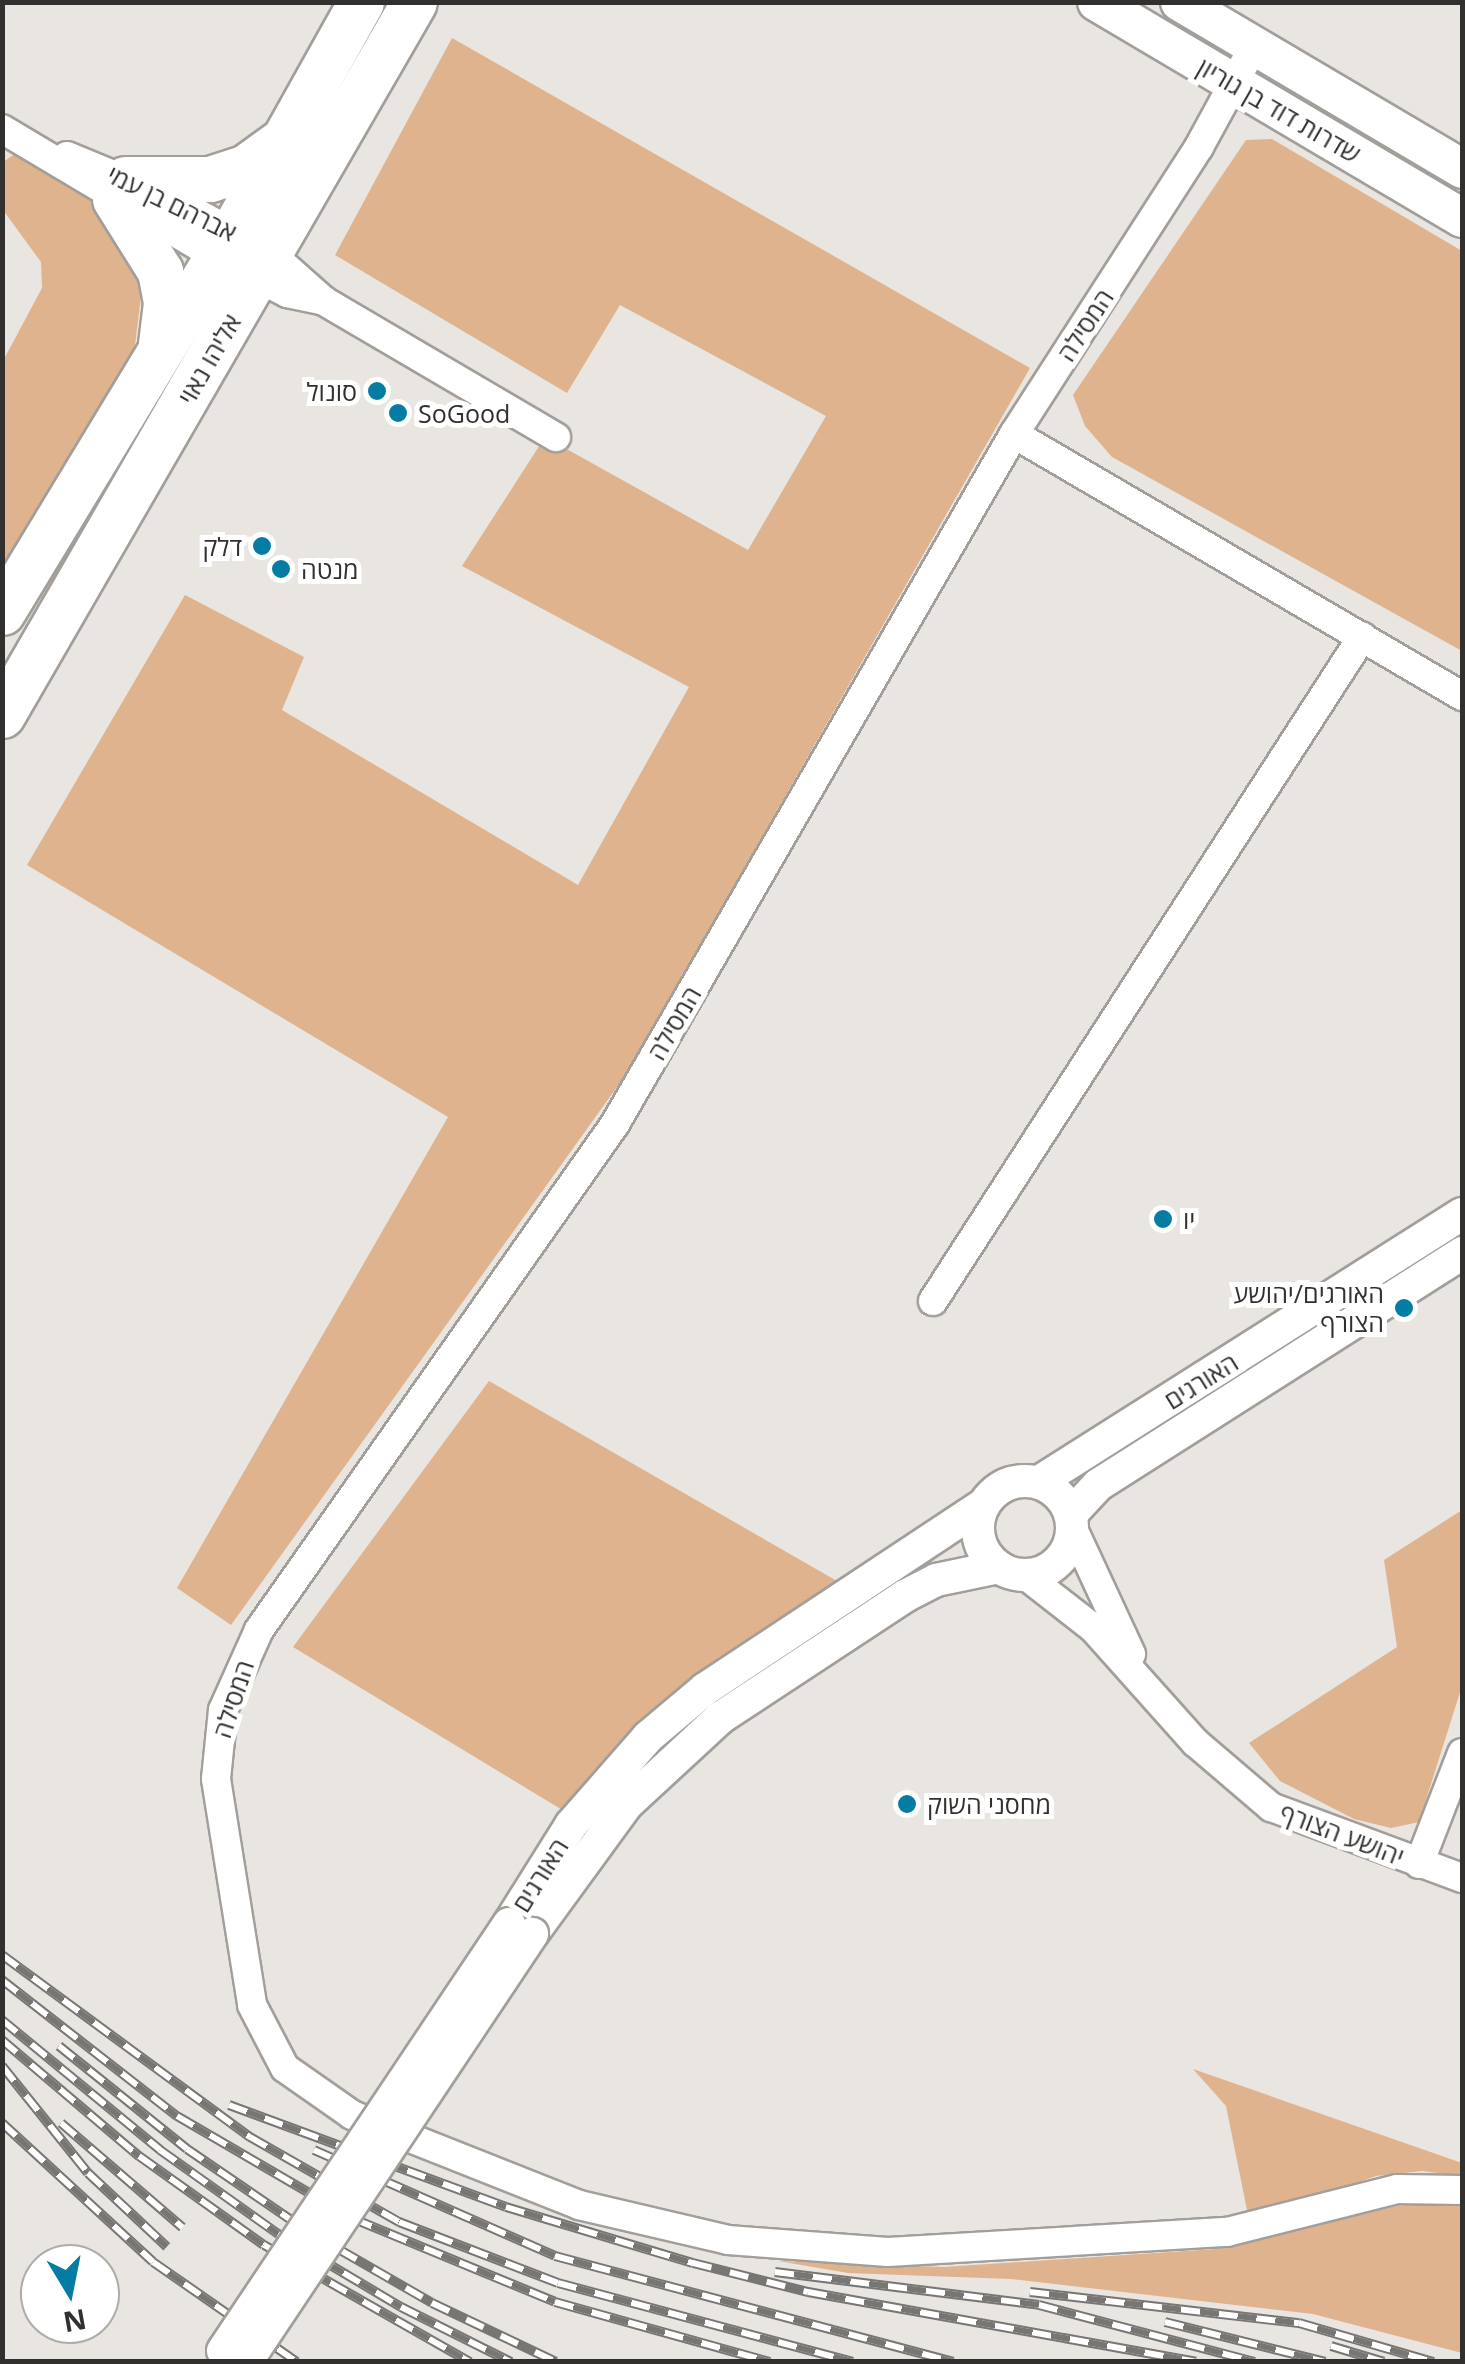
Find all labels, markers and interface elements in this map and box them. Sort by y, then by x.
street label: שדרות דוד בן גוריון [1192,51,1366,169]
street label: אברהם בן עמי [102,159,242,247]
street label: המסילה [1051,283,1119,367]
street label: אליהו נאוי [171,309,247,409]
place label: סונול [306,376,357,406]
marker: סונול [366,380,388,402]
place label: SoGood [418,398,510,428]
marker: SoGood [387,402,409,424]
place label: דלק [202,531,242,561]
marker: דלק [251,535,273,557]
place label: מנטה [301,554,359,584]
marker: מנטה [270,558,292,580]
street label: המסילה [641,981,707,1065]
place label: יו [1183,1204,1195,1234]
marker: יו [1152,1208,1174,1230]
place label: האורגים/יהושע הצורף [1233,1279,1384,1338]
marker: האורגים/יהושע הצורף [1393,1297,1415,1319]
street label: האורגים [1159,1347,1243,1415]
street label: המסילה [206,1656,260,1742]
place label: מחסני השוק [927,1789,1051,1819]
marker: מחסני השוק [896,1793,918,1815]
street label: יהושע הצורף [1276,1797,1408,1871]
street label: האורגים [506,1833,574,1917]
north arrow [20,2244,120,2344]
text: N [60,2301,89,2342]

